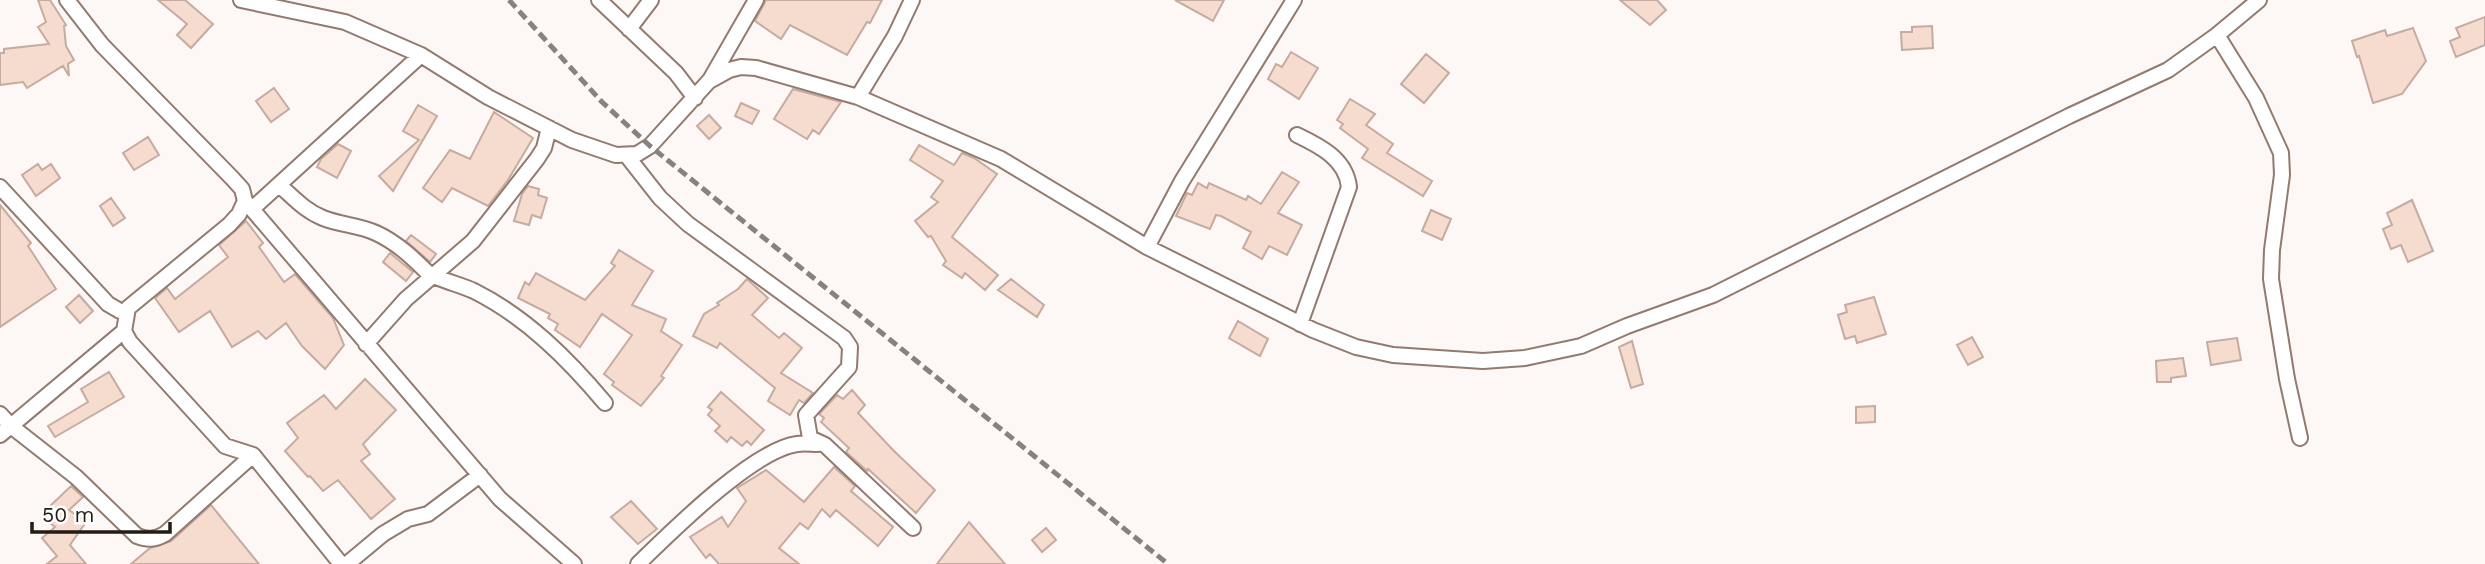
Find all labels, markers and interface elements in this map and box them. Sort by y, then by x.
scale bar [32,490,170,534]
text: 50 m [42,502,94,527]

